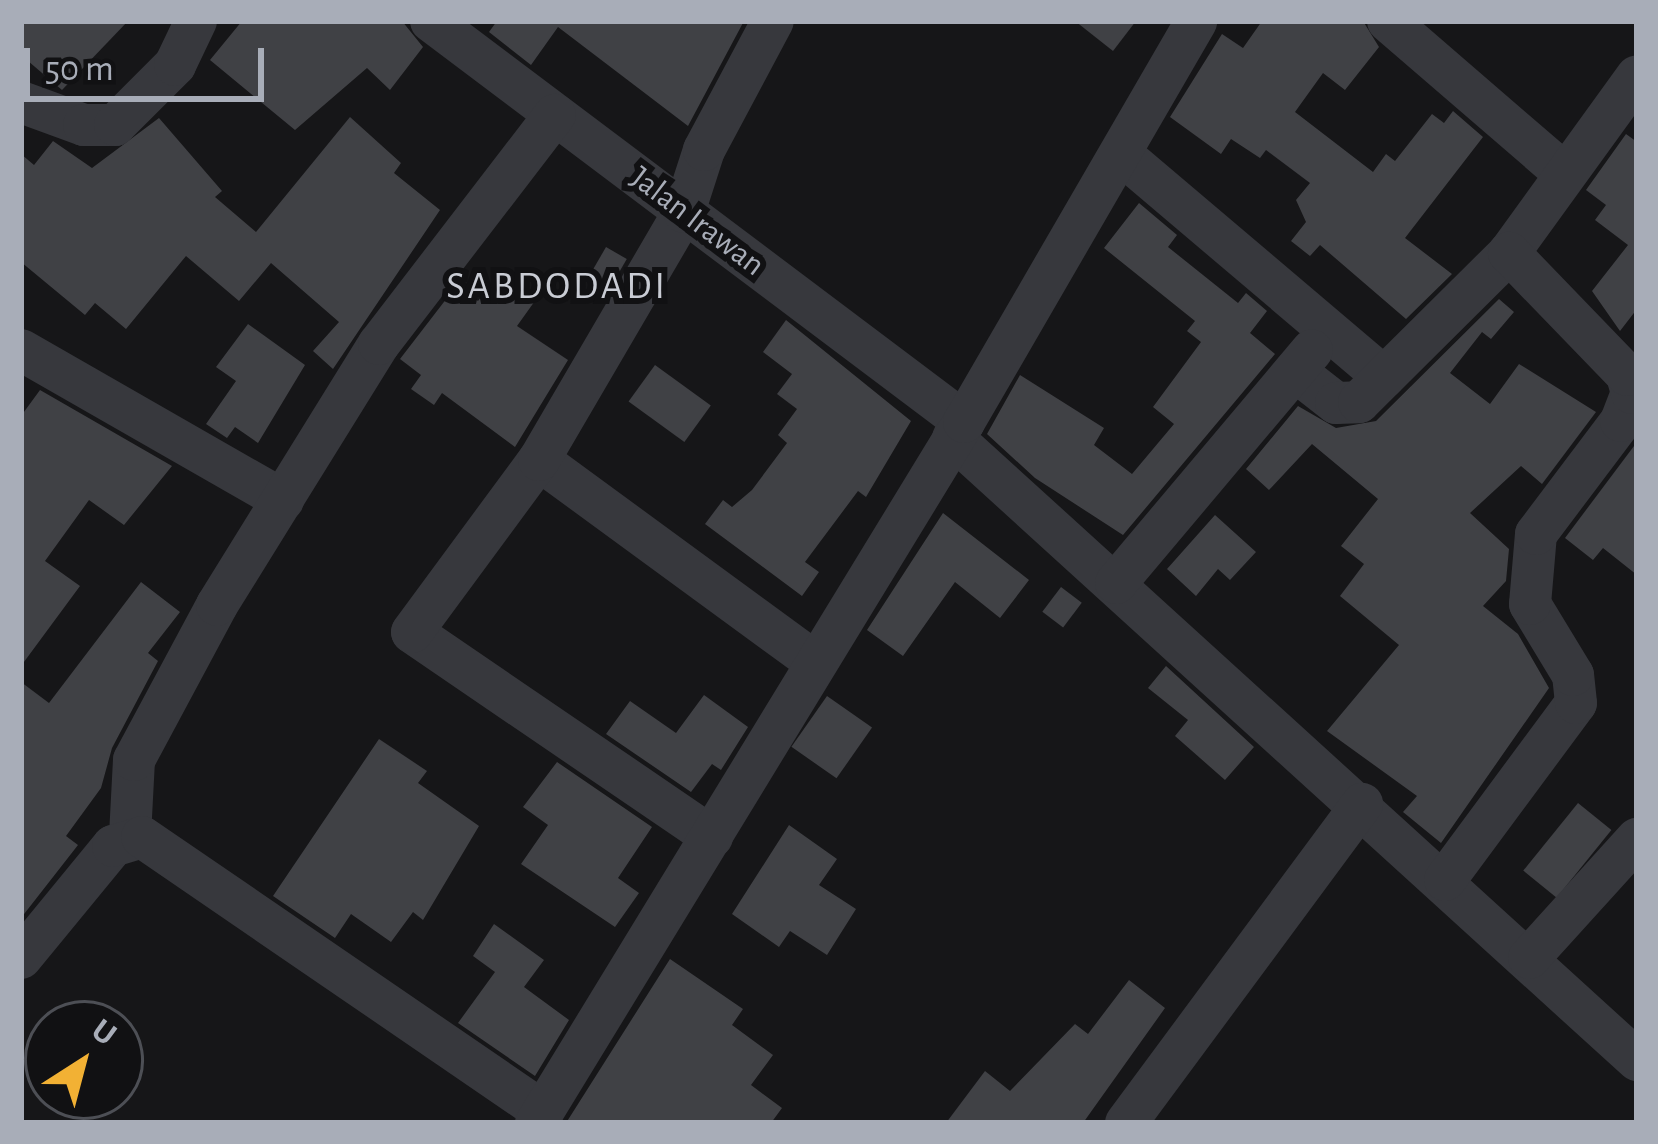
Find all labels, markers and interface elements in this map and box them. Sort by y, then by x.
scale bar [30,24,270,98]
text: 50 m [45,51,114,87]
street label: Jalan Irawan [622,159,772,285]
district label: SABDODADI [446,264,668,310]
north arrow [24,1000,144,1120]
text: U [85,1013,122,1052]

